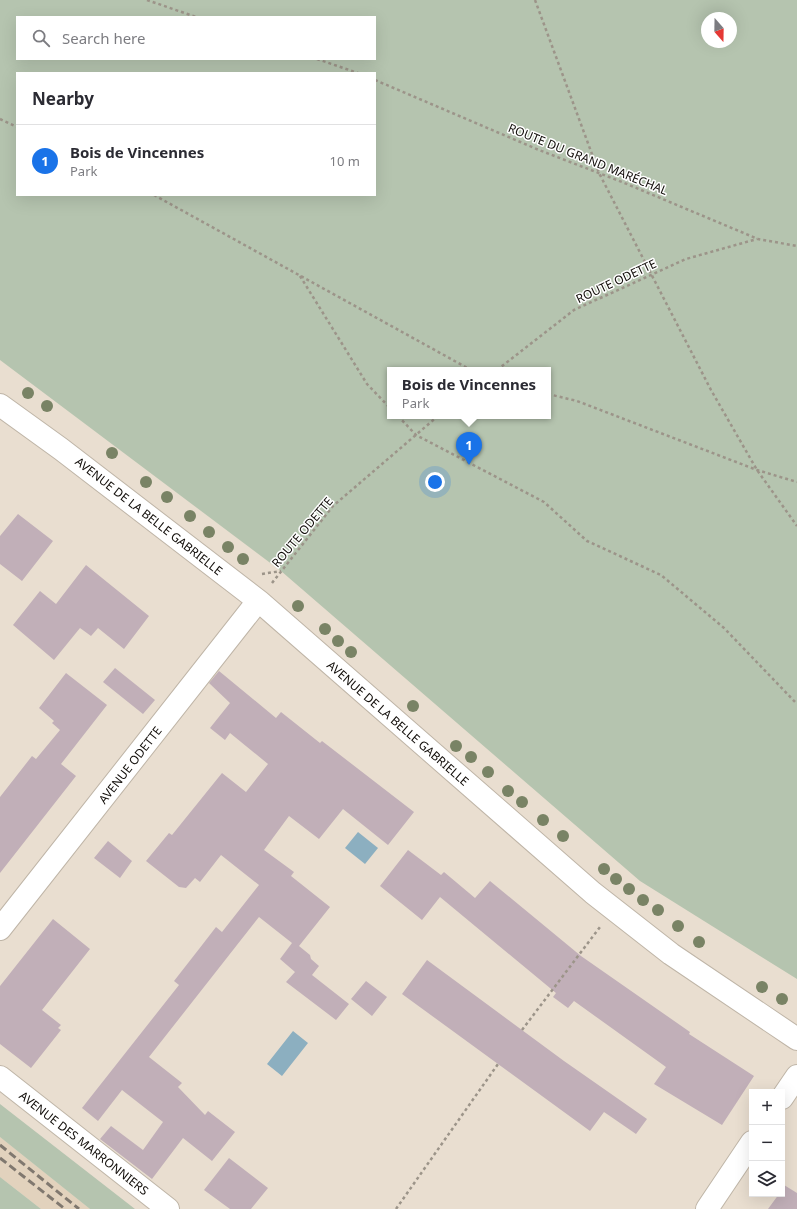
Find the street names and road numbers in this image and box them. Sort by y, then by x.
street label: ROUTE DU GRAND MARÉCHAL [506,119,670,199]
street label: ROUTE ODETTE [573,255,659,307]
street label: AVENUE DE LA BELLE GABRIELLE [72,453,226,579]
street label: ROUTE ODETTE [267,493,337,571]
street label: AVENUE DE LA BELLE GABRIELLE [323,657,473,789]
street label: AVENUE ODETTE [94,723,166,807]
street label: AVENUE DES MARRONNIERS [16,1087,153,1199]

